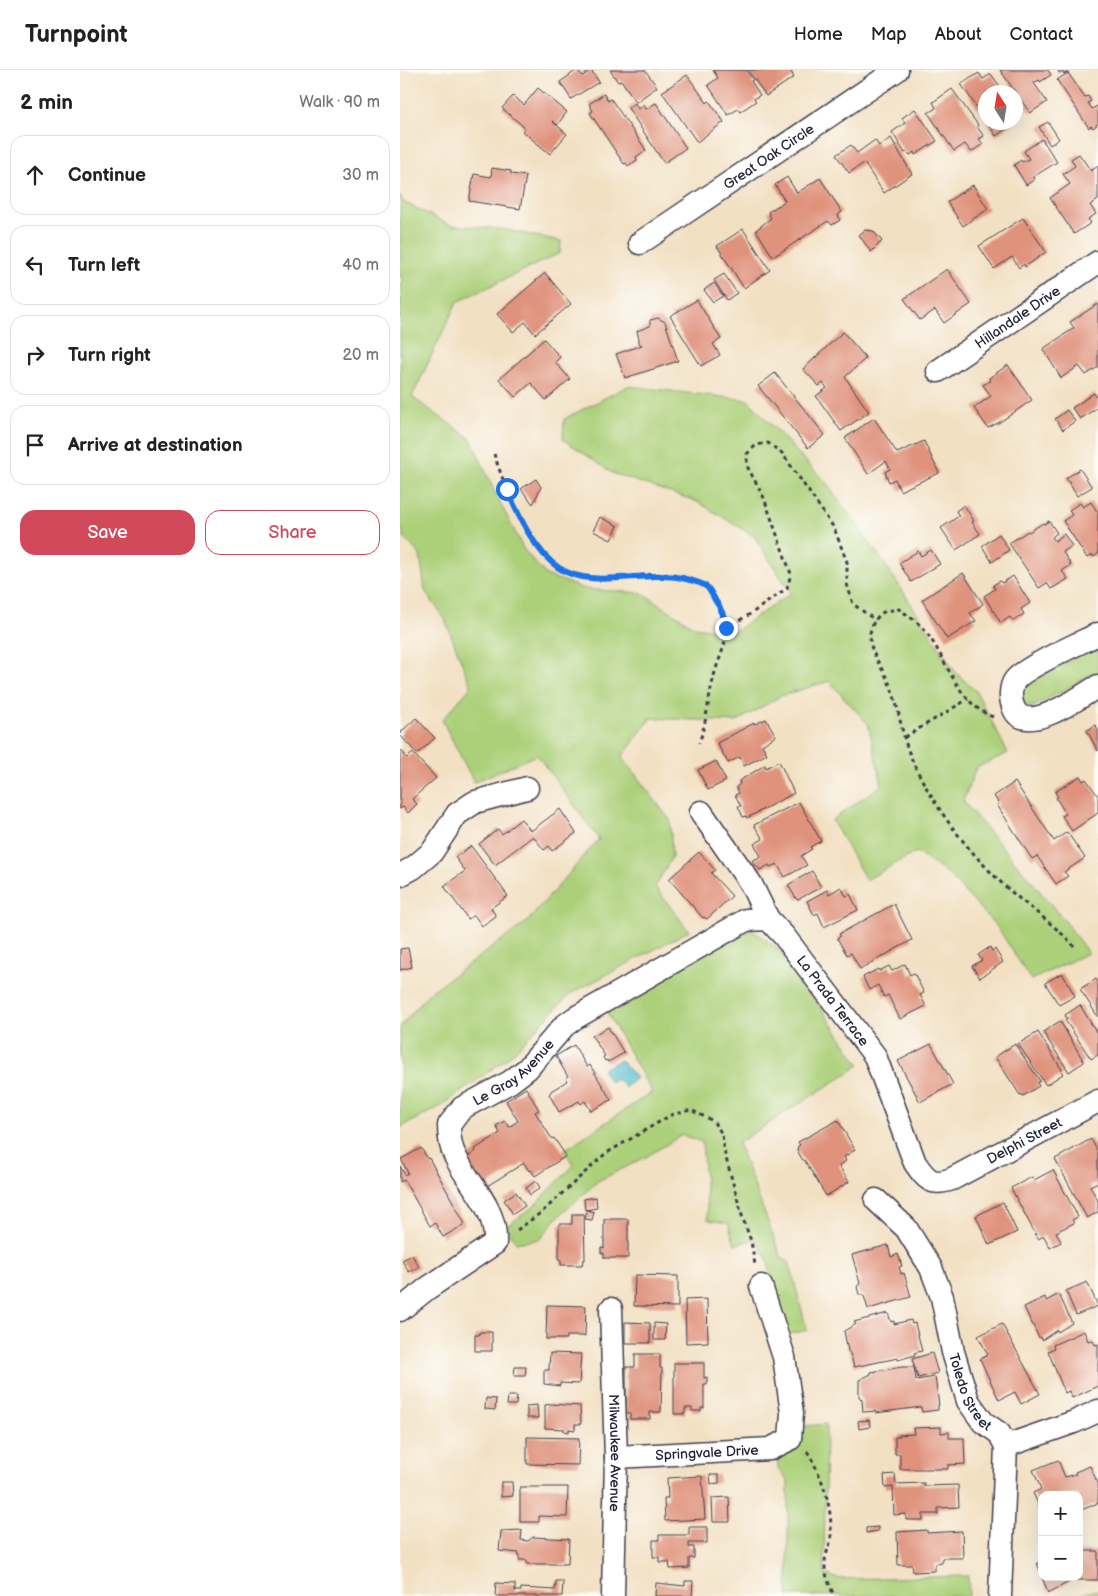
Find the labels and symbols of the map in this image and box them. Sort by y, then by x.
north arrow [978,85,1023,130]
street label: Great Oak Circle [720,120,817,193]
street label: Hillandale Drive [971,282,1063,352]
route start [496,478,519,501]
route end [715,617,738,640]
street label: La Prada Terrace [793,952,873,1049]
street label: Le Gray Avenue [470,1036,557,1109]
street label: Delphi Street [984,1113,1065,1167]
street label: Toledo Street [945,1351,996,1434]
street label: Milwaukee Avenue [605,1394,625,1512]
street label: Springvale Drive [655,1441,759,1463]

